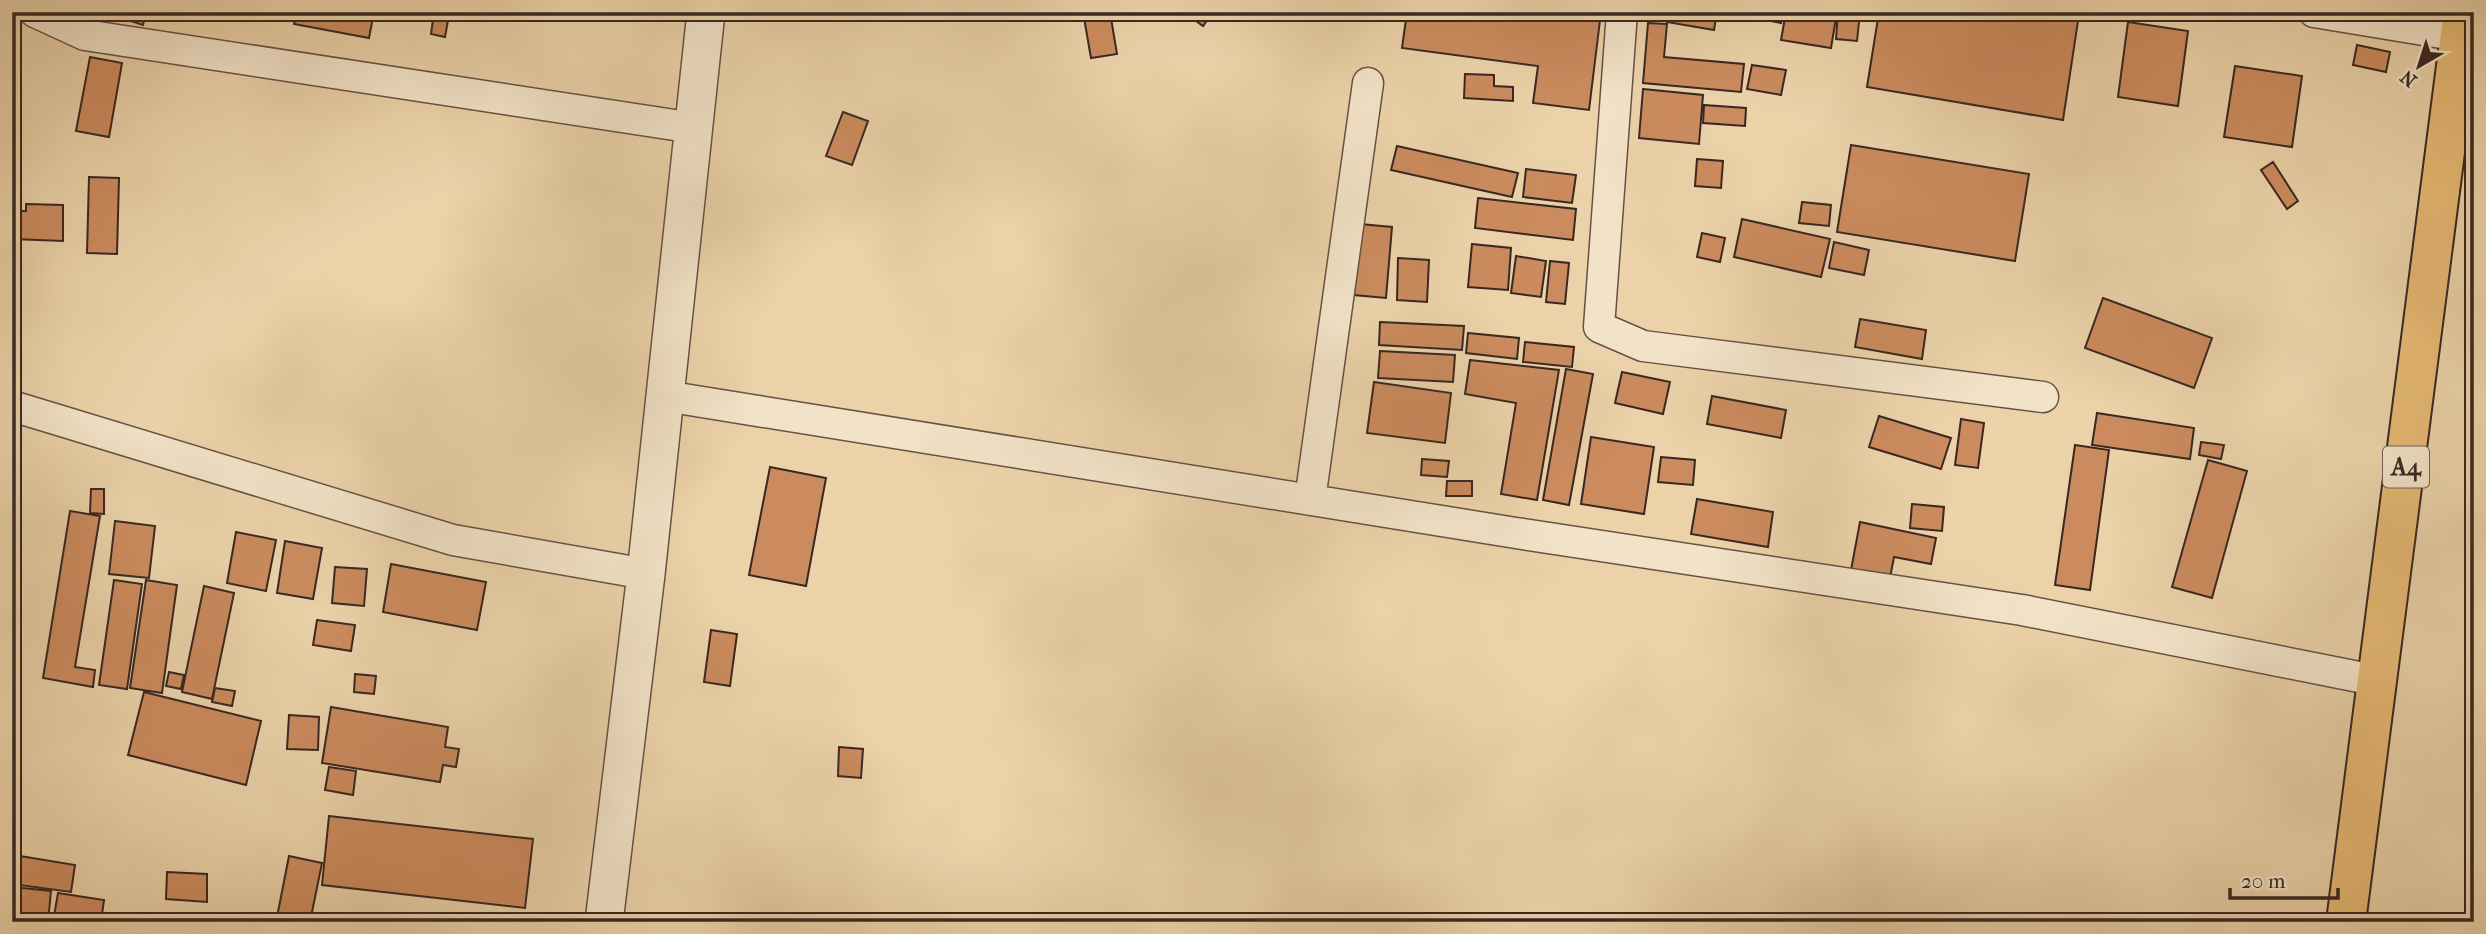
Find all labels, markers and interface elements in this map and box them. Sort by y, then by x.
north arrow [2384,32,2454,102]
text: N [2396,65,2421,92]
road number: A4 [2383,446,2429,488]
scale bar [2230,857,2339,901]
text: 20 m [2241,869,2286,893]

